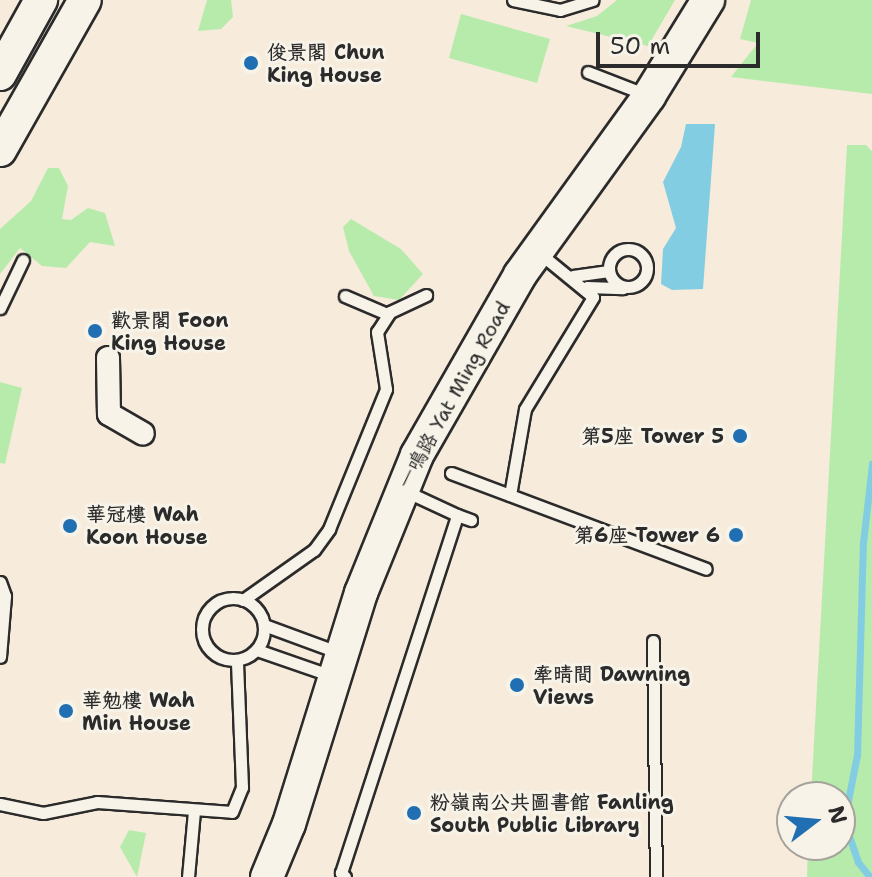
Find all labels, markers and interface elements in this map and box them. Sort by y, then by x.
scale bar [600,16,764,66]
text: 50 m [610,30,670,62]
place label: 俊景閣 Chun King House [267,40,385,87]
marker: 俊景閣 Chun King House [242,54,260,72]
street label: 一鳴路 Yat Ming Road [393,297,515,493]
place label: 歡景閣 Foon King House [111,308,228,355]
marker: 歡景閣 Foon King House [86,322,104,340]
place label: 第5座 Tower 5 [581,424,724,448]
marker: 第5座 Tower 5 [731,427,749,445]
place label: 華冠樓 Wah Koon House [86,502,208,549]
marker: 華冠樓 Wah Koon House [61,517,79,535]
place label: 第6座 Tower 6 [574,523,720,547]
marker: 第6座 Tower 6 [727,526,745,544]
place label: 牽晴間 Dawning Views [533,662,690,709]
marker: 牽晴間 Dawning Views [508,676,526,694]
place label: 華勉樓 Wah Min House [82,688,195,735]
marker: 華勉樓 Wah Min House [57,702,75,720]
north arrow [776,781,856,861]
place label: 粉嶺南公共圖書館 Fanling South Public Library [430,790,674,837]
text: N [821,802,854,827]
marker: 粉嶺南公共圖書館 Fanling South Public Library [405,804,423,822]

